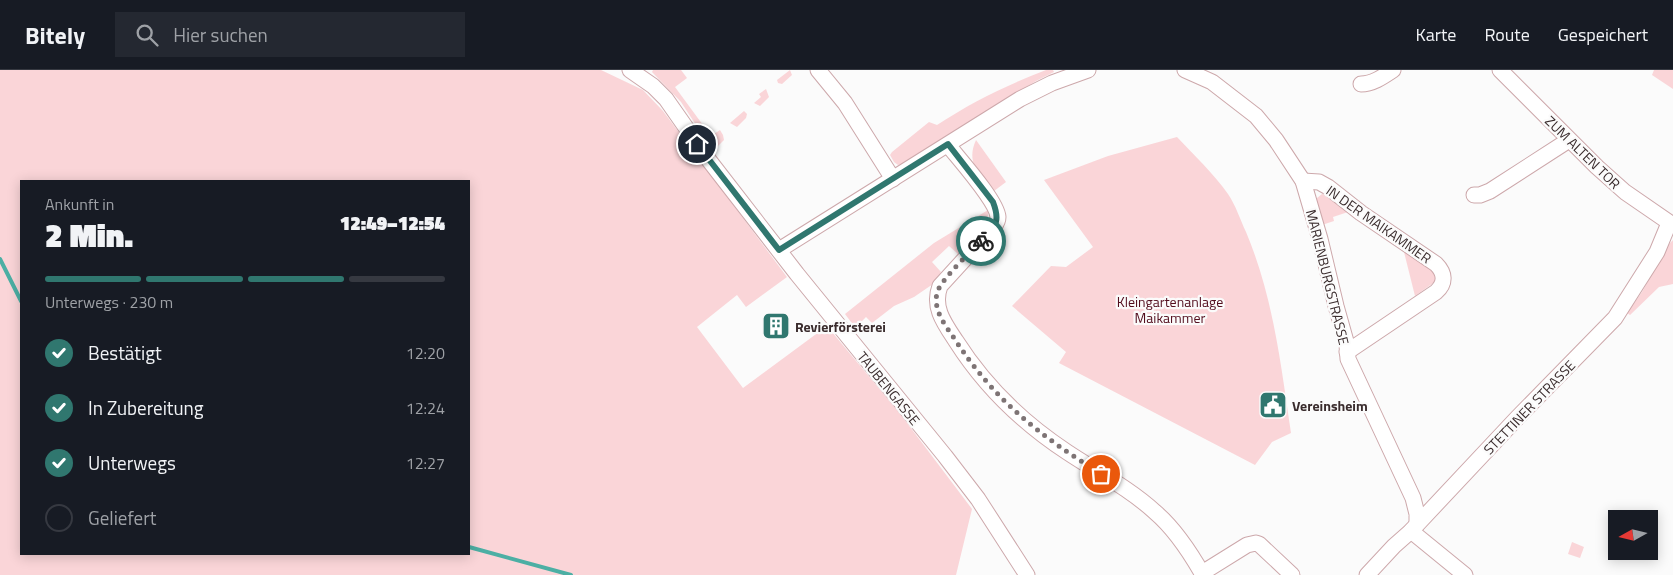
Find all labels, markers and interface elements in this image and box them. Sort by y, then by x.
search box [115,12,465,57]
text: Bitely [25,17,85,53]
text: Hier suchen [173,20,268,49]
icon: search [133,21,161,49]
text: Karte [1415,21,1456,48]
text: Route [1484,21,1530,48]
text: Gespeichert [1558,21,1648,48]
street label: ZUM ALTEN TOR [1541,111,1625,193]
pin [676,123,718,165]
icon: home [683,130,711,158]
street label: IN DER MAIKAMMER [1322,180,1436,268]
text: Ankunft in [45,192,114,216]
street label: MARIENBURGSTRASSE [1301,207,1355,347]
text: 12:49–12:54 [340,208,445,237]
text: 2 Min. [45,211,133,259]
courier [956,216,1006,266]
icon: bike [967,227,995,255]
text: Unterwegs · 230 m [45,290,173,314]
park label: Kleingartenanlage Maikammer [1117,291,1223,328]
building icon: Revierförsterei [761,311,791,341]
place label: Revierförsterei [795,316,886,337]
text: Bestätigt [88,338,162,367]
icon: check [45,339,73,367]
text: 12:20 [406,341,445,365]
street label: TAUBENGASSE [853,347,926,430]
street label: STETTINER STRASSE [1478,355,1580,459]
public building icon: Vereinsheim [1258,390,1288,420]
text: In Zubereitung [88,393,204,422]
icon: check [45,394,73,422]
place label: Vereinsheim [1292,395,1368,416]
text: 12:24 [406,396,445,420]
text: Unterwegs [88,448,176,477]
icon: check [45,449,73,477]
text: 12:27 [406,451,445,475]
pin [1080,453,1122,495]
icon: bag [1087,460,1115,488]
text: Geliefert [88,503,156,532]
north arrow [1608,510,1658,560]
map controls [1608,510,1658,560]

